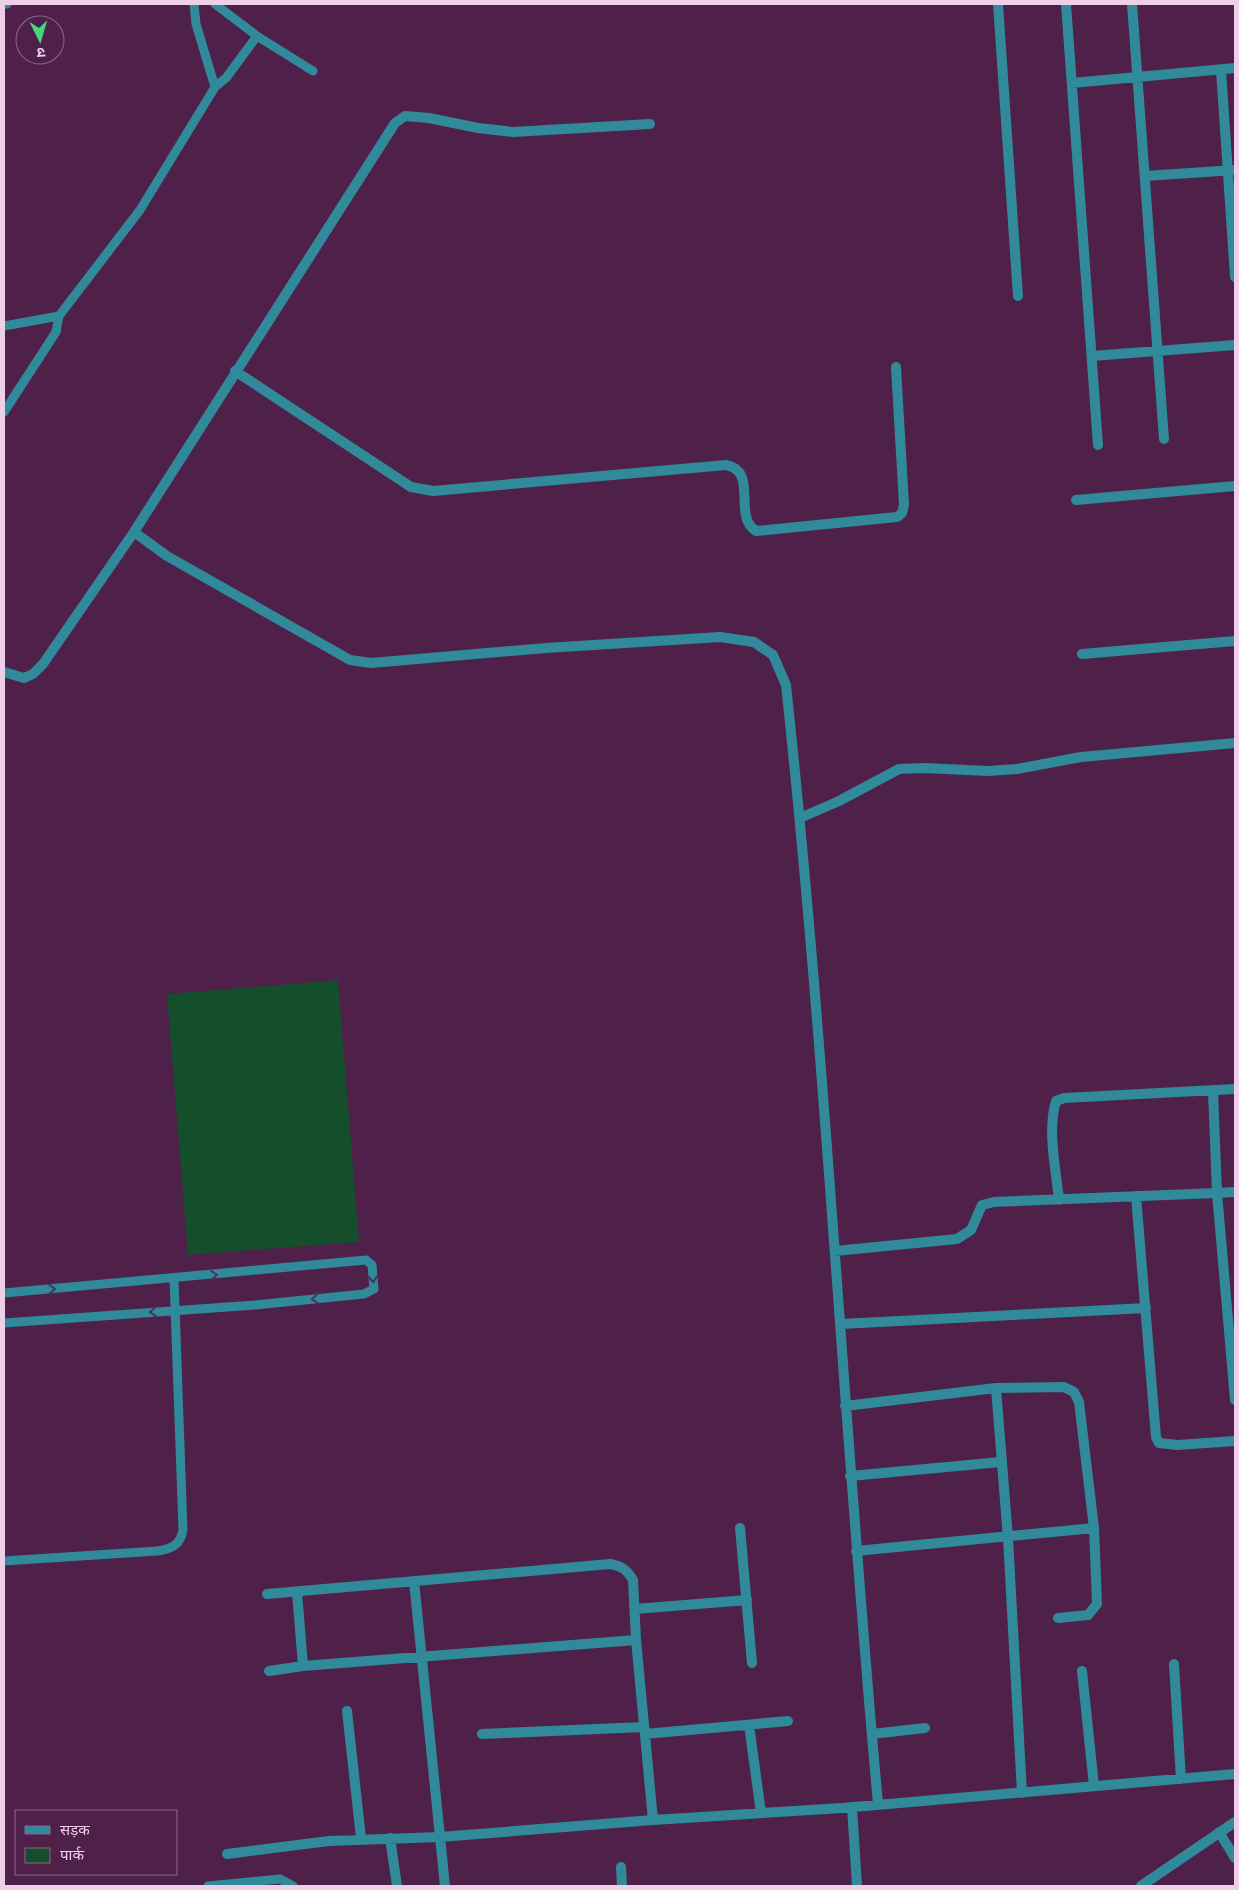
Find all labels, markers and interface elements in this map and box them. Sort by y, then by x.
north arrow [15,15,65,65]
text: उ [35,43,46,62]
one-way arrow [211,1270,219,1281]
one-way arrow [368,1275,378,1283]
one-way arrow [49,1284,57,1295]
one-way arrow [311,1293,319,1304]
one-way arrow [149,1307,157,1318]
legend [15,1810,178,1875]
text: सड़क [60,1820,90,1840]
text: पार्क [60,1845,84,1865]

